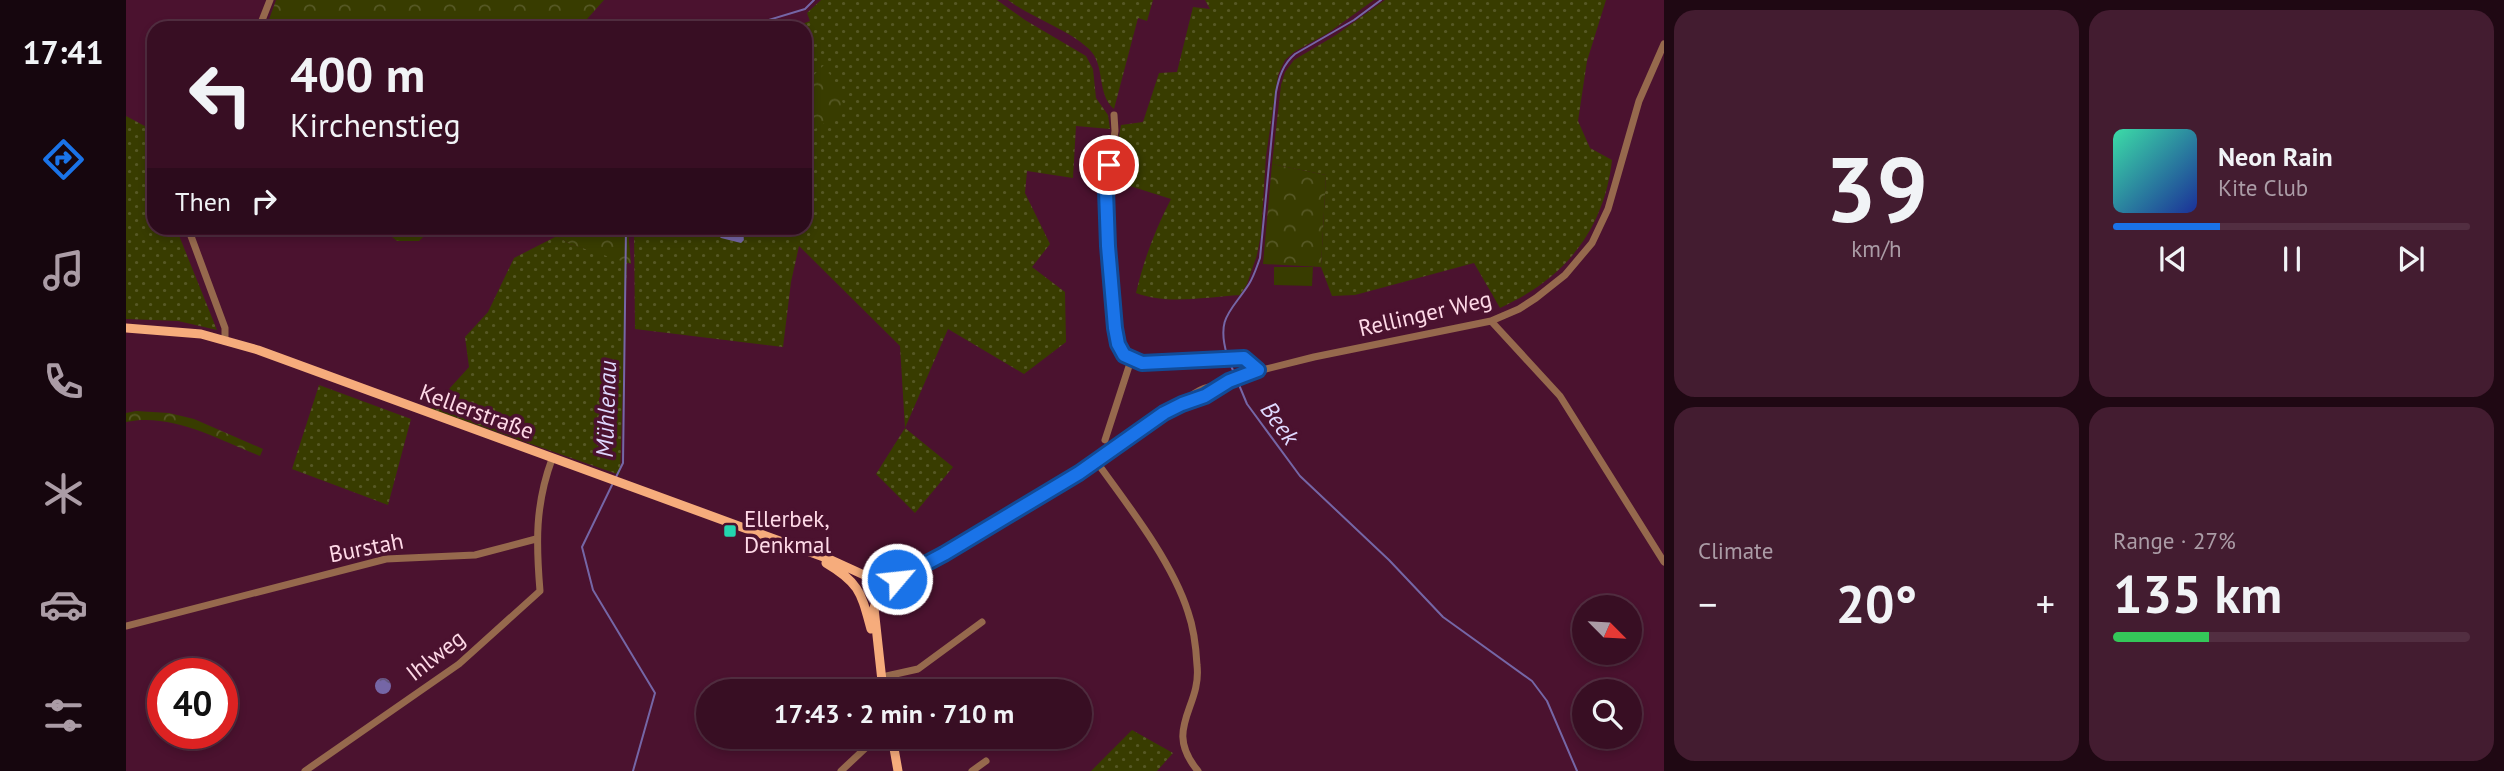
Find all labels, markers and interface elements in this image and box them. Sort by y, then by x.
text: 17:41 [22,31,104,73]
text: 400 m [290,42,425,106]
icon: left [175,49,266,140]
text: Kirchenstieg [290,104,461,146]
text: 39 [1825,129,1928,247]
icon: directions [39,135,88,184]
pin [1079,135,1139,195]
text: Neon Rain [2218,140,2333,173]
icon: arrive [1090,146,1128,184]
text: Kite Club [2218,173,2308,202]
icon: right [245,182,283,220]
text: Then [175,185,231,218]
text: km/h [1851,234,1902,263]
icon: previous [2154,240,2192,278]
icon: pause [2273,240,2311,278]
icon: next [2392,240,2430,278]
icon: music [39,246,88,295]
street label: Rellinger Weg [1356,284,1494,342]
icon: phone [39,357,88,406]
water label: Mühlenau [589,360,623,458]
street label: Kellerstraße [416,377,538,445]
water label: Beek [1254,395,1307,452]
icon: climate [39,469,88,518]
place label: Ellerbek, Denkmal [744,504,831,559]
marker: Ellerbek, Denkmal [722,523,738,539]
street label: Burstah [326,526,406,568]
text: Range · 27% [2113,526,2236,555]
text: Climate [1698,536,1773,565]
position arrow [860,542,934,616]
text: 135 km [2113,560,2282,627]
text: 20° [1836,570,1917,637]
text: − [1698,579,1717,628]
text: + [2036,579,2055,628]
icon: car [39,580,88,629]
north arrow [1572,595,1642,665]
map controls [1572,595,1642,749]
street label: Ihlweg [400,623,470,687]
speed limit sign: 40 [147,658,238,749]
button: search [1572,679,1642,749]
icon: filters [39,691,88,740]
text: 17:43 · 2 min · 710 m [774,697,1014,730]

